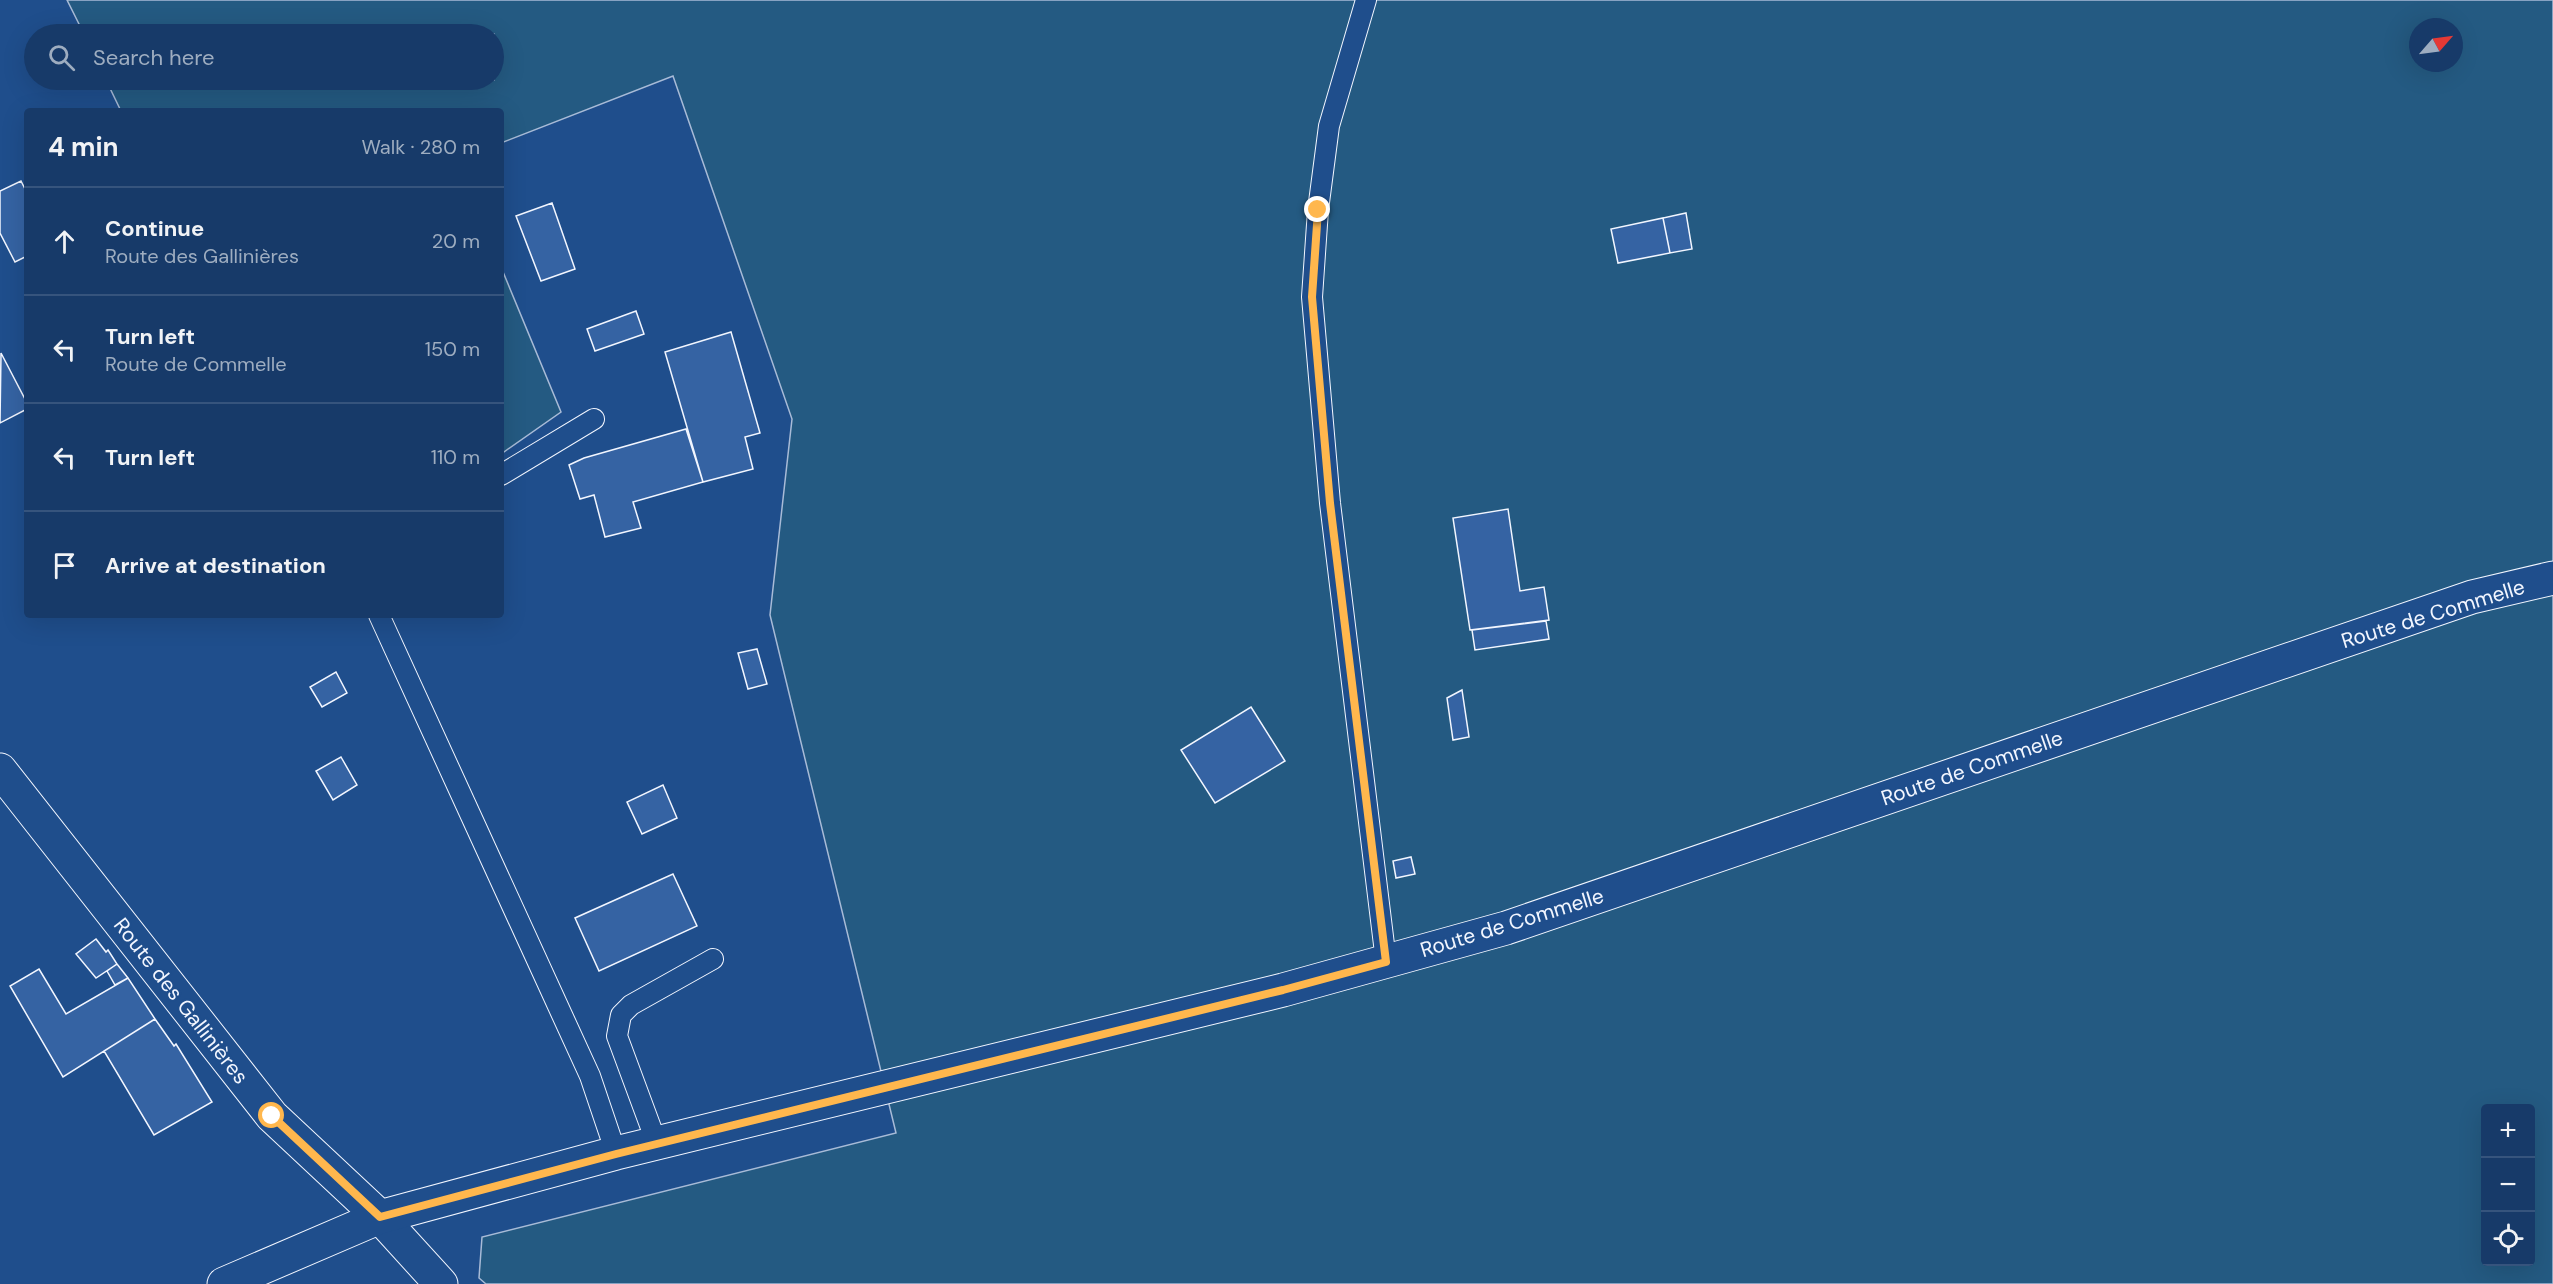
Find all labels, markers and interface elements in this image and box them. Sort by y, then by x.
north arrow [2409,18,2463,72]
search box [24,24,504,90]
icon: search [45,41,78,74]
text: Search here [93,43,214,72]
text: 4 min [48,130,119,164]
text: Walk · 280 m [361,134,480,160]
route end [1304,196,1330,222]
text: Continue [105,214,204,243]
icon: ahead [48,225,81,258]
text: 20 m [432,228,480,254]
text: Route des Gallinières [105,243,299,269]
text: Turn left [105,322,195,351]
icon: left [48,333,81,366]
text: 150 m [425,336,480,362]
text: Route de Commelle [105,351,287,377]
icon: left [48,441,81,474]
text: Turn left [105,443,195,472]
text: 110 m [431,444,480,470]
icon: arrive [48,549,81,582]
text: Arrive at destination [105,551,326,580]
street label: Route de Commelle [2338,573,2528,655]
street label: Route de Commelle [1877,724,2067,812]
street label: Route de Commelle [1417,882,1607,964]
street label: Route des Gallinières [107,912,255,1090]
route start [258,1102,284,1128]
map controls [2481,1104,2535,1266]
button: + [2481,1104,2535,1158]
button: − [2481,1158,2535,1212]
button: locate [2481,1212,2535,1266]

